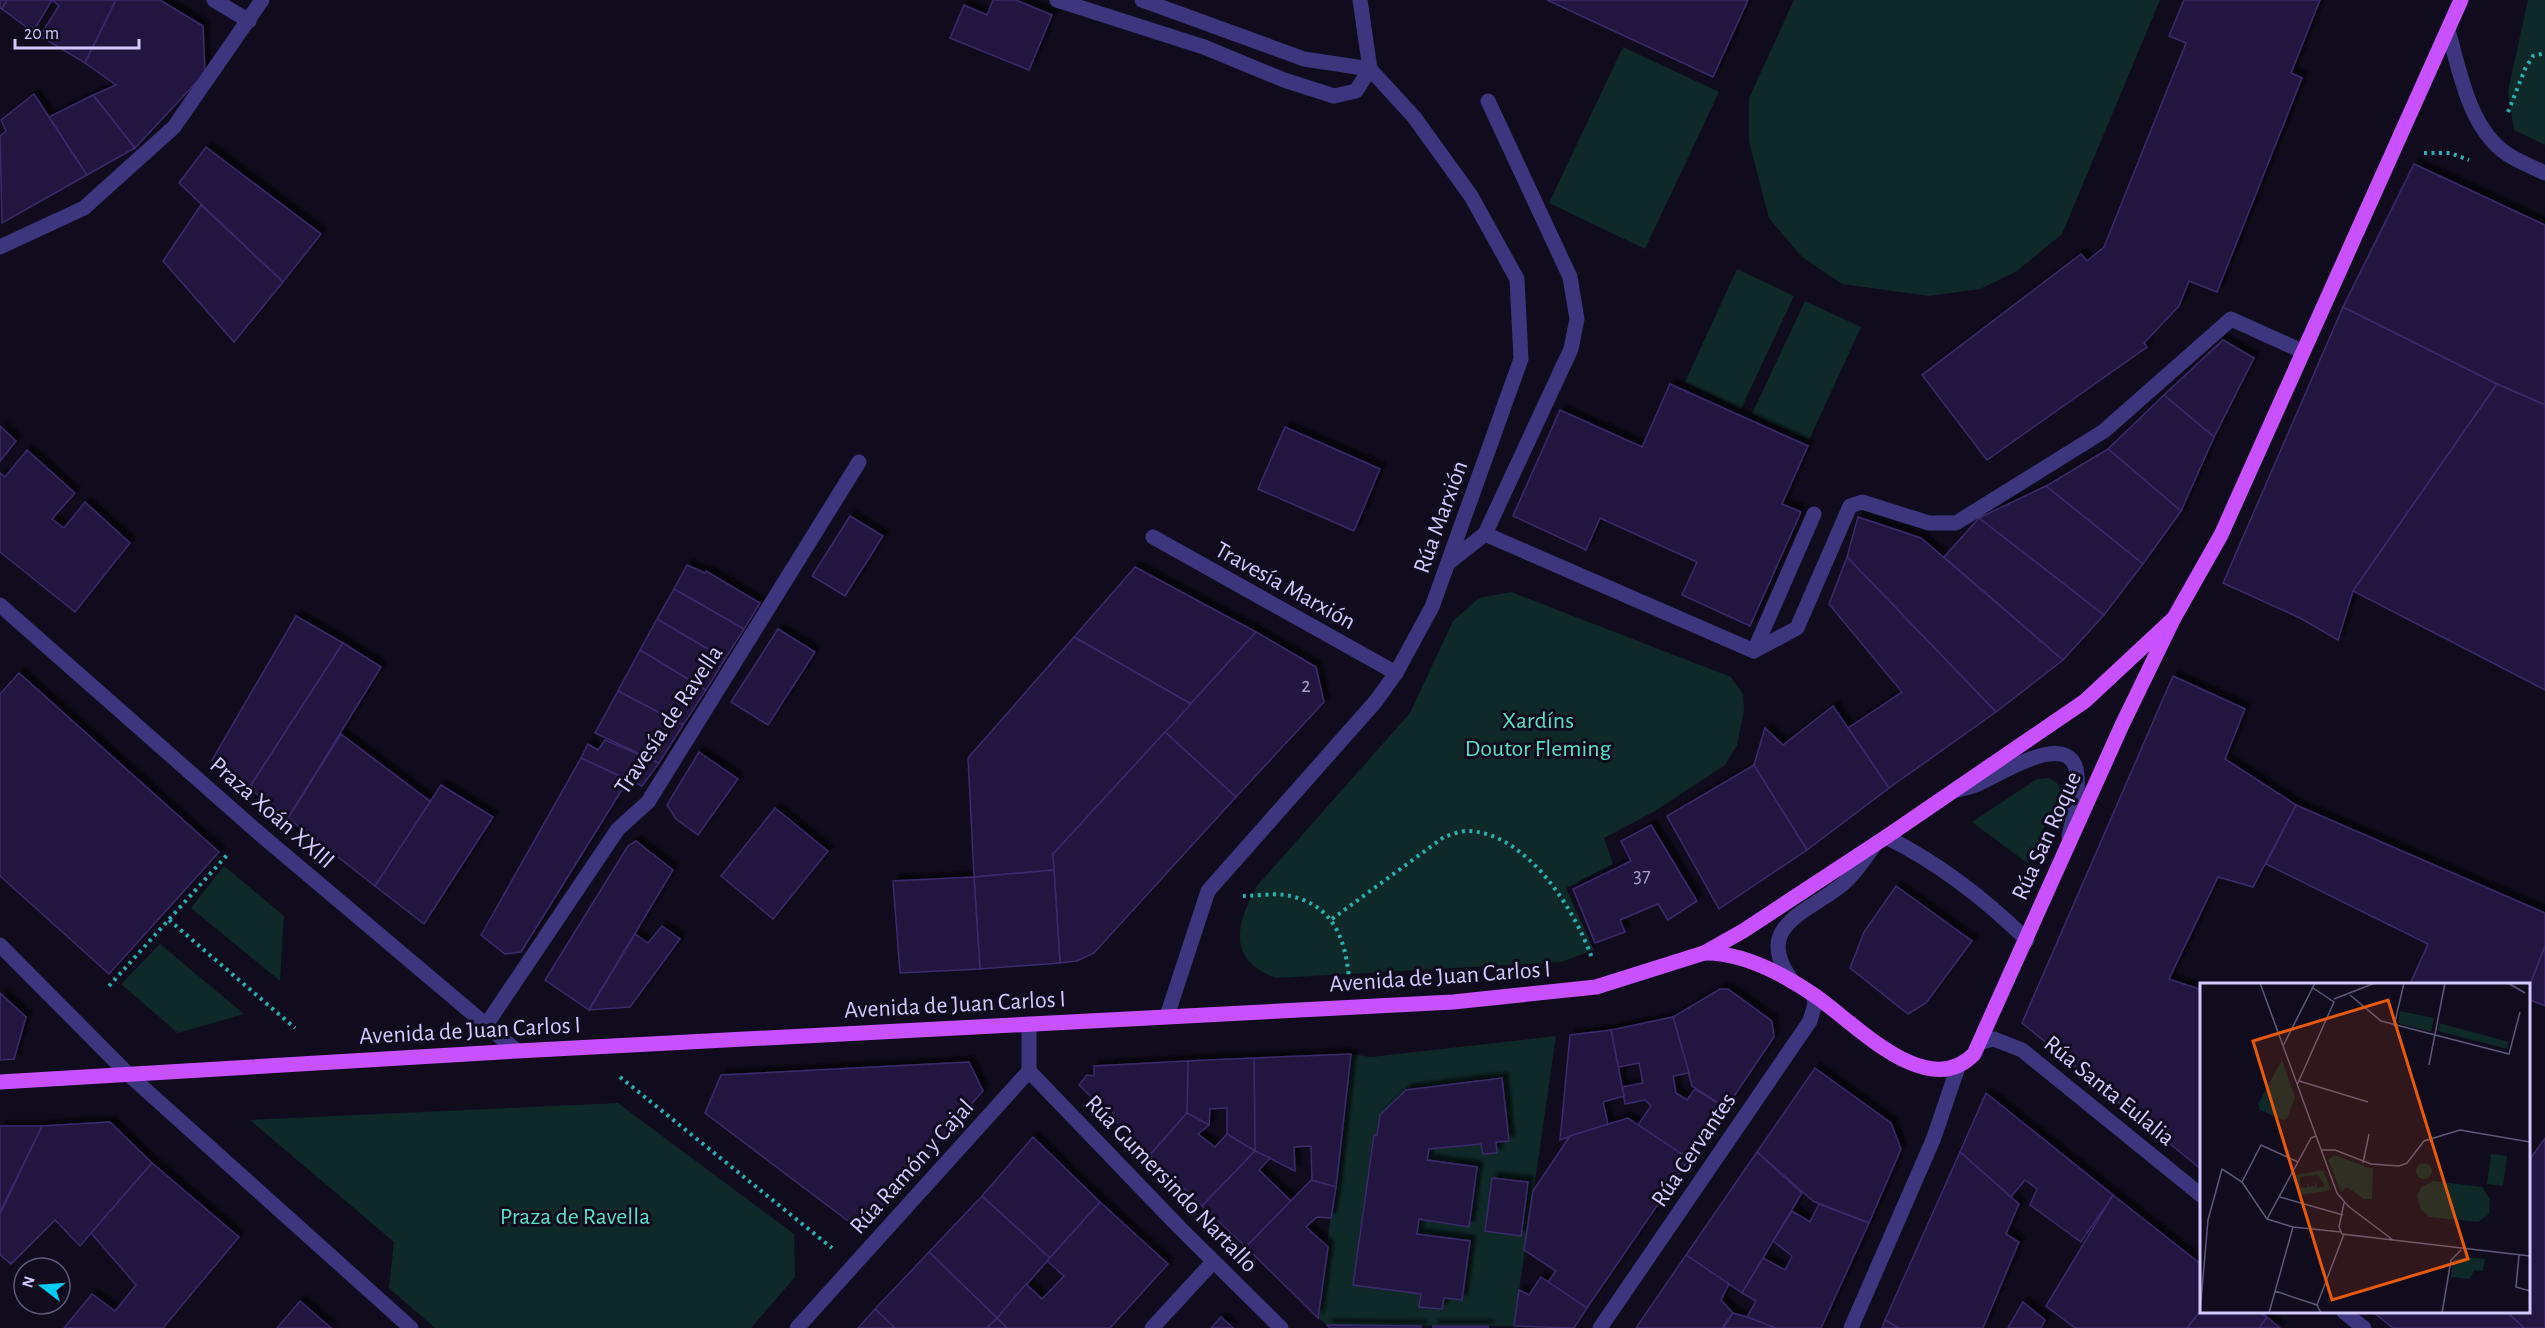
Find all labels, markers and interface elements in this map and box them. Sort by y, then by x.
scale bar [15,12,140,50]
text: 20 m [24,25,59,43]
street label: Rúa Marxión [1410,458,1472,576]
street label: Travesía Marxión [1211,538,1359,634]
street label: Travesía de Ravella [610,641,728,799]
house number: 2 [1301,675,1311,696]
park label: Xardíns Doutor Fleming [1465,709,1612,761]
street label: Praza Xoán XXIII [205,753,339,873]
street label: Rúa San Roque [2008,768,2086,904]
house number: 37 [1633,865,1651,886]
street label: Avenida de Juan Carlos I [1328,957,1552,997]
inset map [2200,983,2530,1313]
street label: Avenida de Juan Carlos I [843,987,1067,1023]
street label: Avenida de Juan Carlos I [358,1013,582,1049]
street label: Rúa Santa Eulalia [2039,1031,2179,1151]
street label: Rúa Cervantes [1647,1089,1741,1211]
street label: Rúa Gumersindo Nartallo [1080,1091,1262,1277]
street label: Rúa Ramón y Cajal [846,1095,978,1239]
park label: Praza de Ravella [500,1205,650,1229]
north arrow [12,1256,72,1316]
text: N [19,1274,38,1290]

